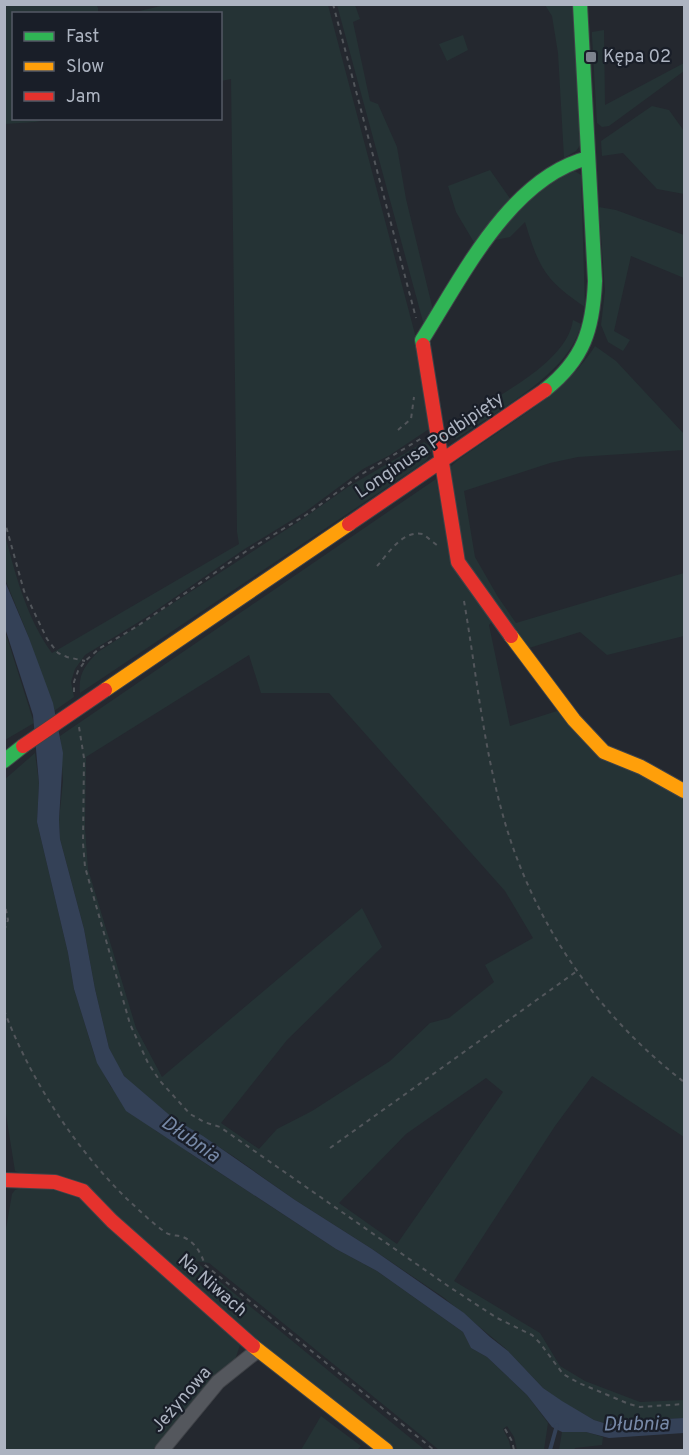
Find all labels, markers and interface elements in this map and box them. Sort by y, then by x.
legend [12,12,222,120]
text: Fast [66,26,99,49]
place label: Kępa 02 [603,46,671,69]
marker: Kępa 02 [584,50,598,64]
text: Slow [66,56,104,79]
text: Jam [66,86,101,109]
street label: Longinusa Podbipięty [351,388,509,504]
water label: Dłubnia [156,1110,225,1170]
street label: Na Niwach [172,1250,252,1322]
street label: Jeżynowa [147,1362,217,1438]
water label: Dłubnia [603,1411,670,1439]

